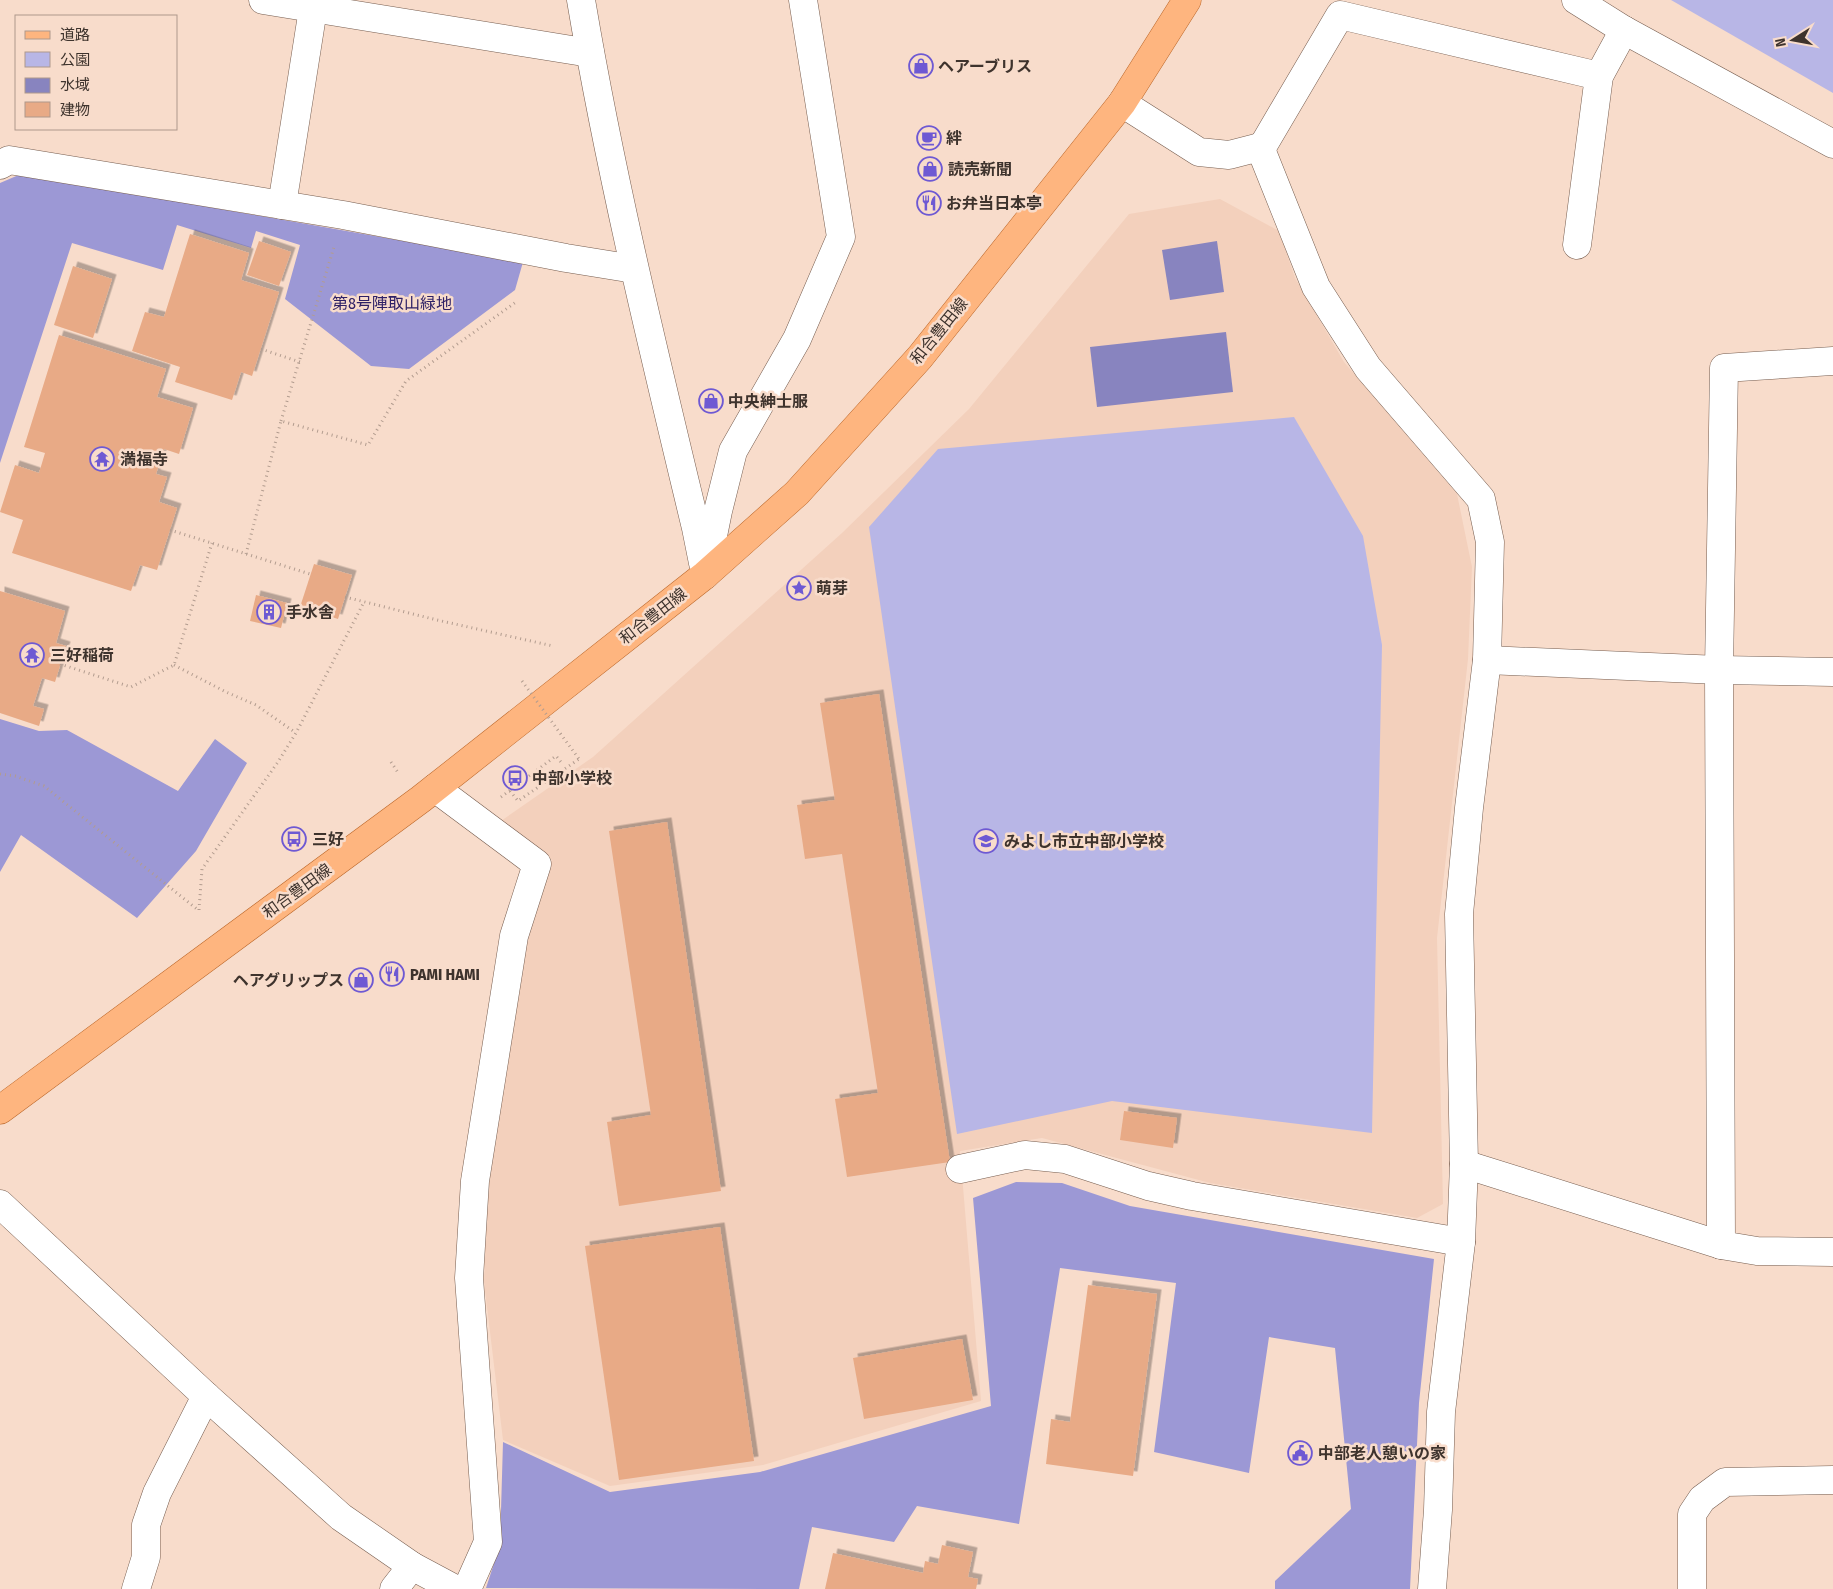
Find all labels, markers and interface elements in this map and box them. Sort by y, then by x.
legend [15,15,178,130]
north arrow [1768,15,1818,65]
text: 道路 [60,26,90,44]
text: N [1772,37,1790,48]
text: 公園 [60,51,90,69]
shop icon: ヘアーブリス [908,53,934,79]
place label: ヘアーブリス [938,57,1032,76]
text: 水域 [60,76,90,94]
text: 建物 [60,101,90,119]
cafe icon: 絆 [916,125,942,151]
place label: 絆 [946,129,962,148]
shop icon: 読売新聞 [917,156,943,182]
place label: 読売新聞 [948,160,1012,179]
restaurant icon: お弁当日本亭 [916,190,942,216]
place label: お弁当日本亭 [946,194,1042,213]
park label: 第8号陣取山緑地 [332,294,452,313]
street label: 和合豊田線 [906,294,972,368]
shop icon: 中央紳士服 [698,388,724,414]
place label: 中央紳士服 [728,392,808,411]
temple icon: 満福寺 [89,446,115,472]
place label: 満福寺 [120,450,168,469]
place icon: 萌芽 [786,575,812,601]
place label: 萌芽 [816,579,848,598]
street label: 和合豊田線 [616,584,690,648]
building icon: 手水舎 [256,599,282,625]
place label: 手水舎 [286,603,334,622]
temple icon: 三好稲荷 [19,642,45,668]
place label: 三好稲荷 [50,646,114,665]
bus stop icon: 中部小学校 [502,765,528,791]
place label: 中部小学校 [532,769,612,788]
bus stop icon: 三好 [281,826,307,852]
school or university icon: みよし市立中部小学校 [973,828,999,854]
place label: 三好 [312,830,344,849]
place label: みよし市立中部小学校 [1004,832,1164,851]
street label: 和合豊田線 [259,860,335,922]
restaurant icon: PAMI HAMI [379,961,405,987]
place label: PAMI HAMI [410,965,480,984]
shop icon: ヘアグリップス [348,967,374,993]
place label: ヘアグリップス [233,971,344,990]
public building icon: 中部老人憩いの家 [1287,1440,1313,1466]
place label: 中部老人憩いの家 [1318,1444,1446,1463]

